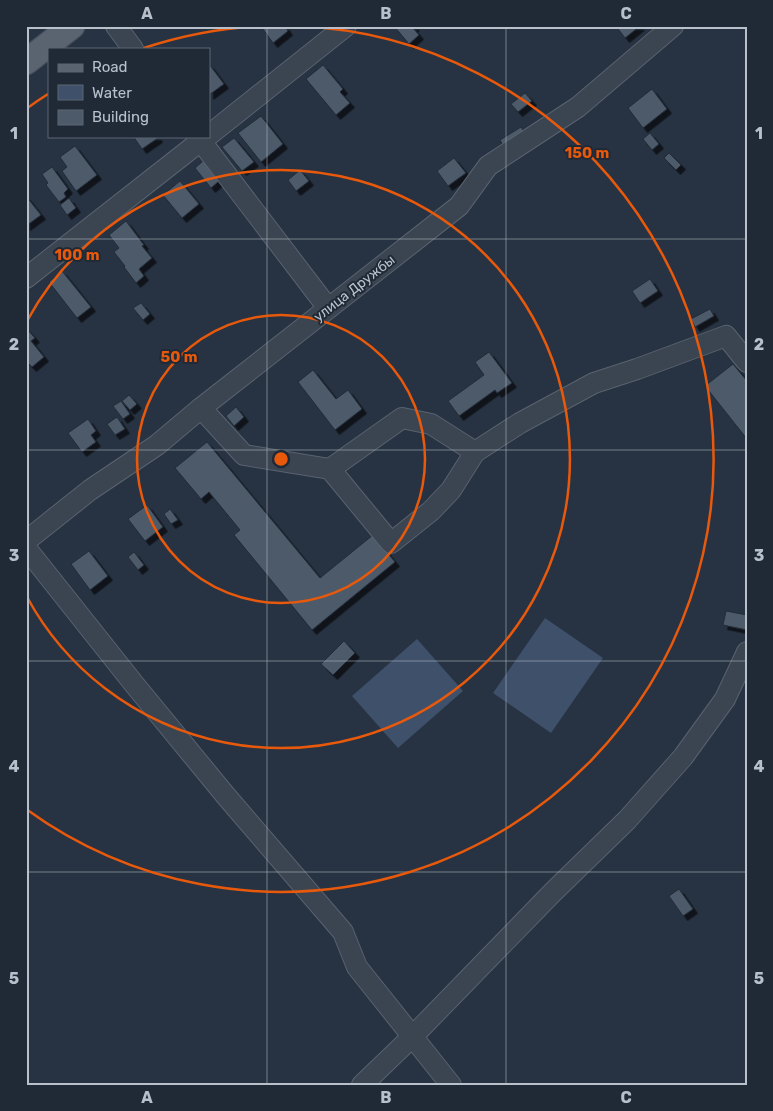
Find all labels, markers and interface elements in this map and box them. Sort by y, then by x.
text: A [141,4,153,23]
text: B [380,4,392,23]
text: C [620,4,632,23]
legend [48,48,210,138]
text: Road [92,58,128,76]
text: Water [92,84,132,102]
text: Building [92,108,149,126]
text: 1 [10,124,18,143]
text: 1 [755,124,763,143]
text: 150 m [565,144,609,162]
text: 100 m [55,246,99,264]
street label: улица Дружбы [310,251,398,325]
text: 2 [9,335,19,354]
text: 2 [754,335,764,354]
text: 50 m [161,348,197,366]
centre of rings [272,450,290,468]
text: 3 [9,546,19,565]
text: 3 [754,546,764,565]
text: 4 [9,757,20,776]
text: 4 [754,757,765,776]
text: 5 [9,969,19,988]
text: 5 [754,969,764,988]
text: A [141,1088,153,1107]
text: B [380,1088,392,1107]
text: C [620,1088,632,1107]

